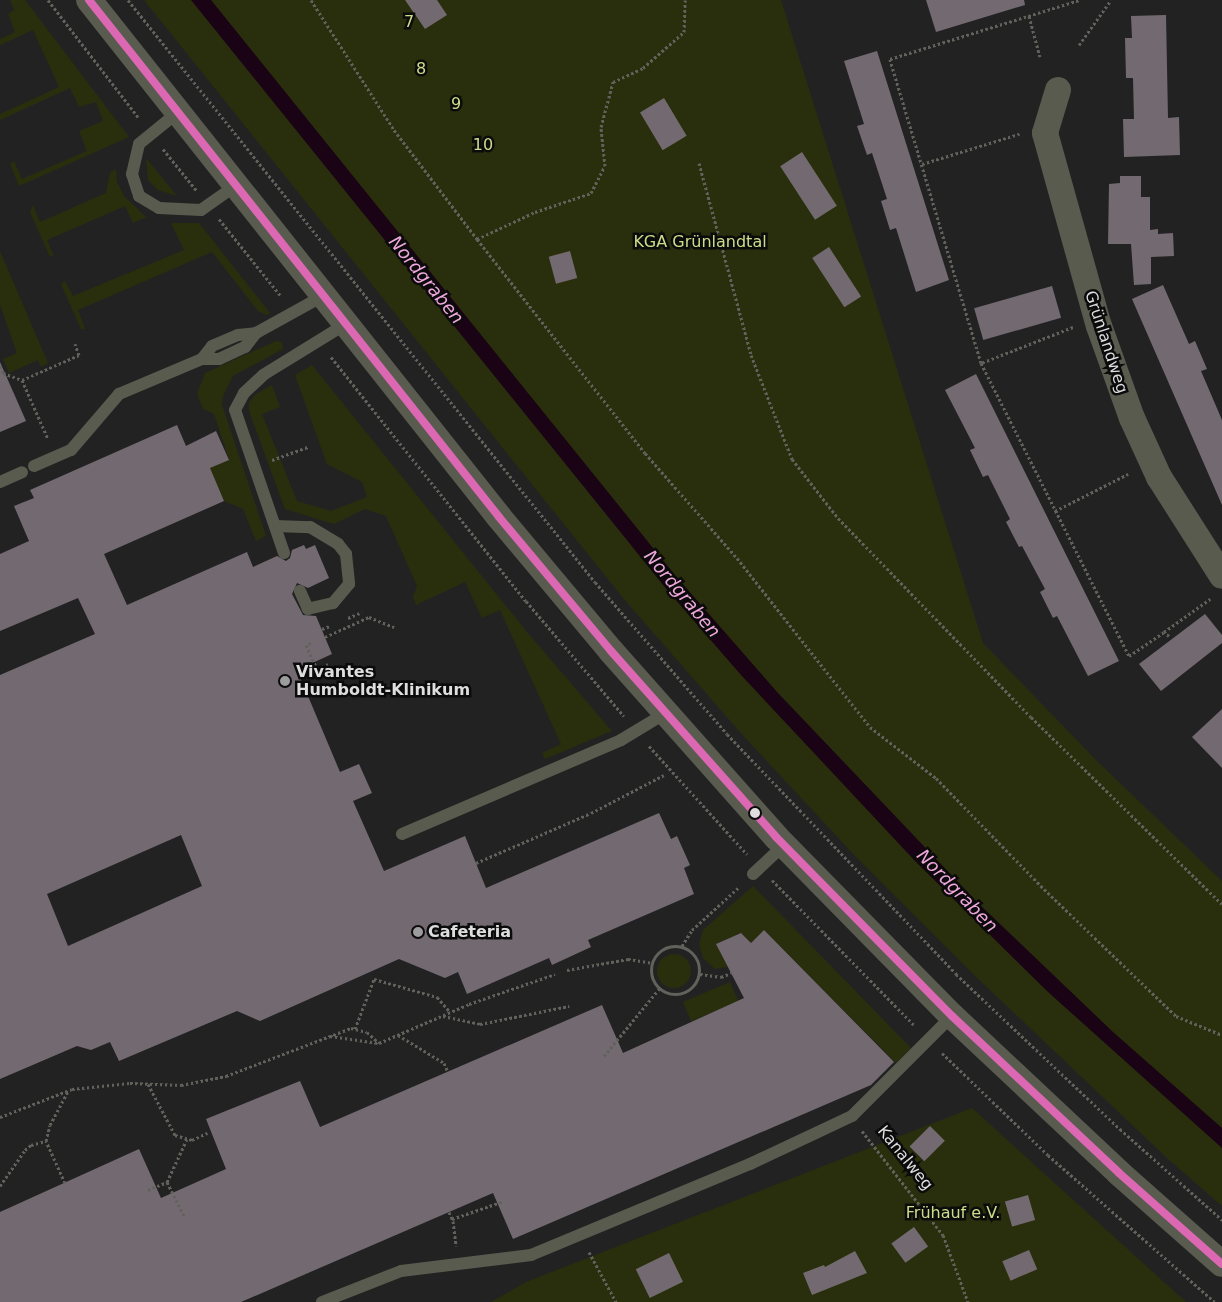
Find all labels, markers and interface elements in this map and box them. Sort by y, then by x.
park label: 7 [404,12,414,32]
park label: 8 [416,59,426,79]
park label: 9 [451,94,461,114]
park label: 10 [473,135,493,155]
water label: Nordgraben [384,232,468,328]
park label: KGA Grünlandtal [633,232,767,252]
street label: Grünlandweg [1080,288,1132,396]
water label: Nordgraben [639,546,725,642]
place label: Vivantes Humboldt-Klinikum [296,662,470,700]
marker: Vivantes Humboldt-Klinikum [278,674,292,688]
unlabelled marker [750,808,760,818]
water label: Nordgraben [912,845,1002,937]
place label: Cafeteria [428,922,511,942]
marker: Cafeteria [412,926,424,938]
street label: Kanalweg [873,1122,937,1194]
park label: Frühauf e.V. [906,1203,1000,1223]

